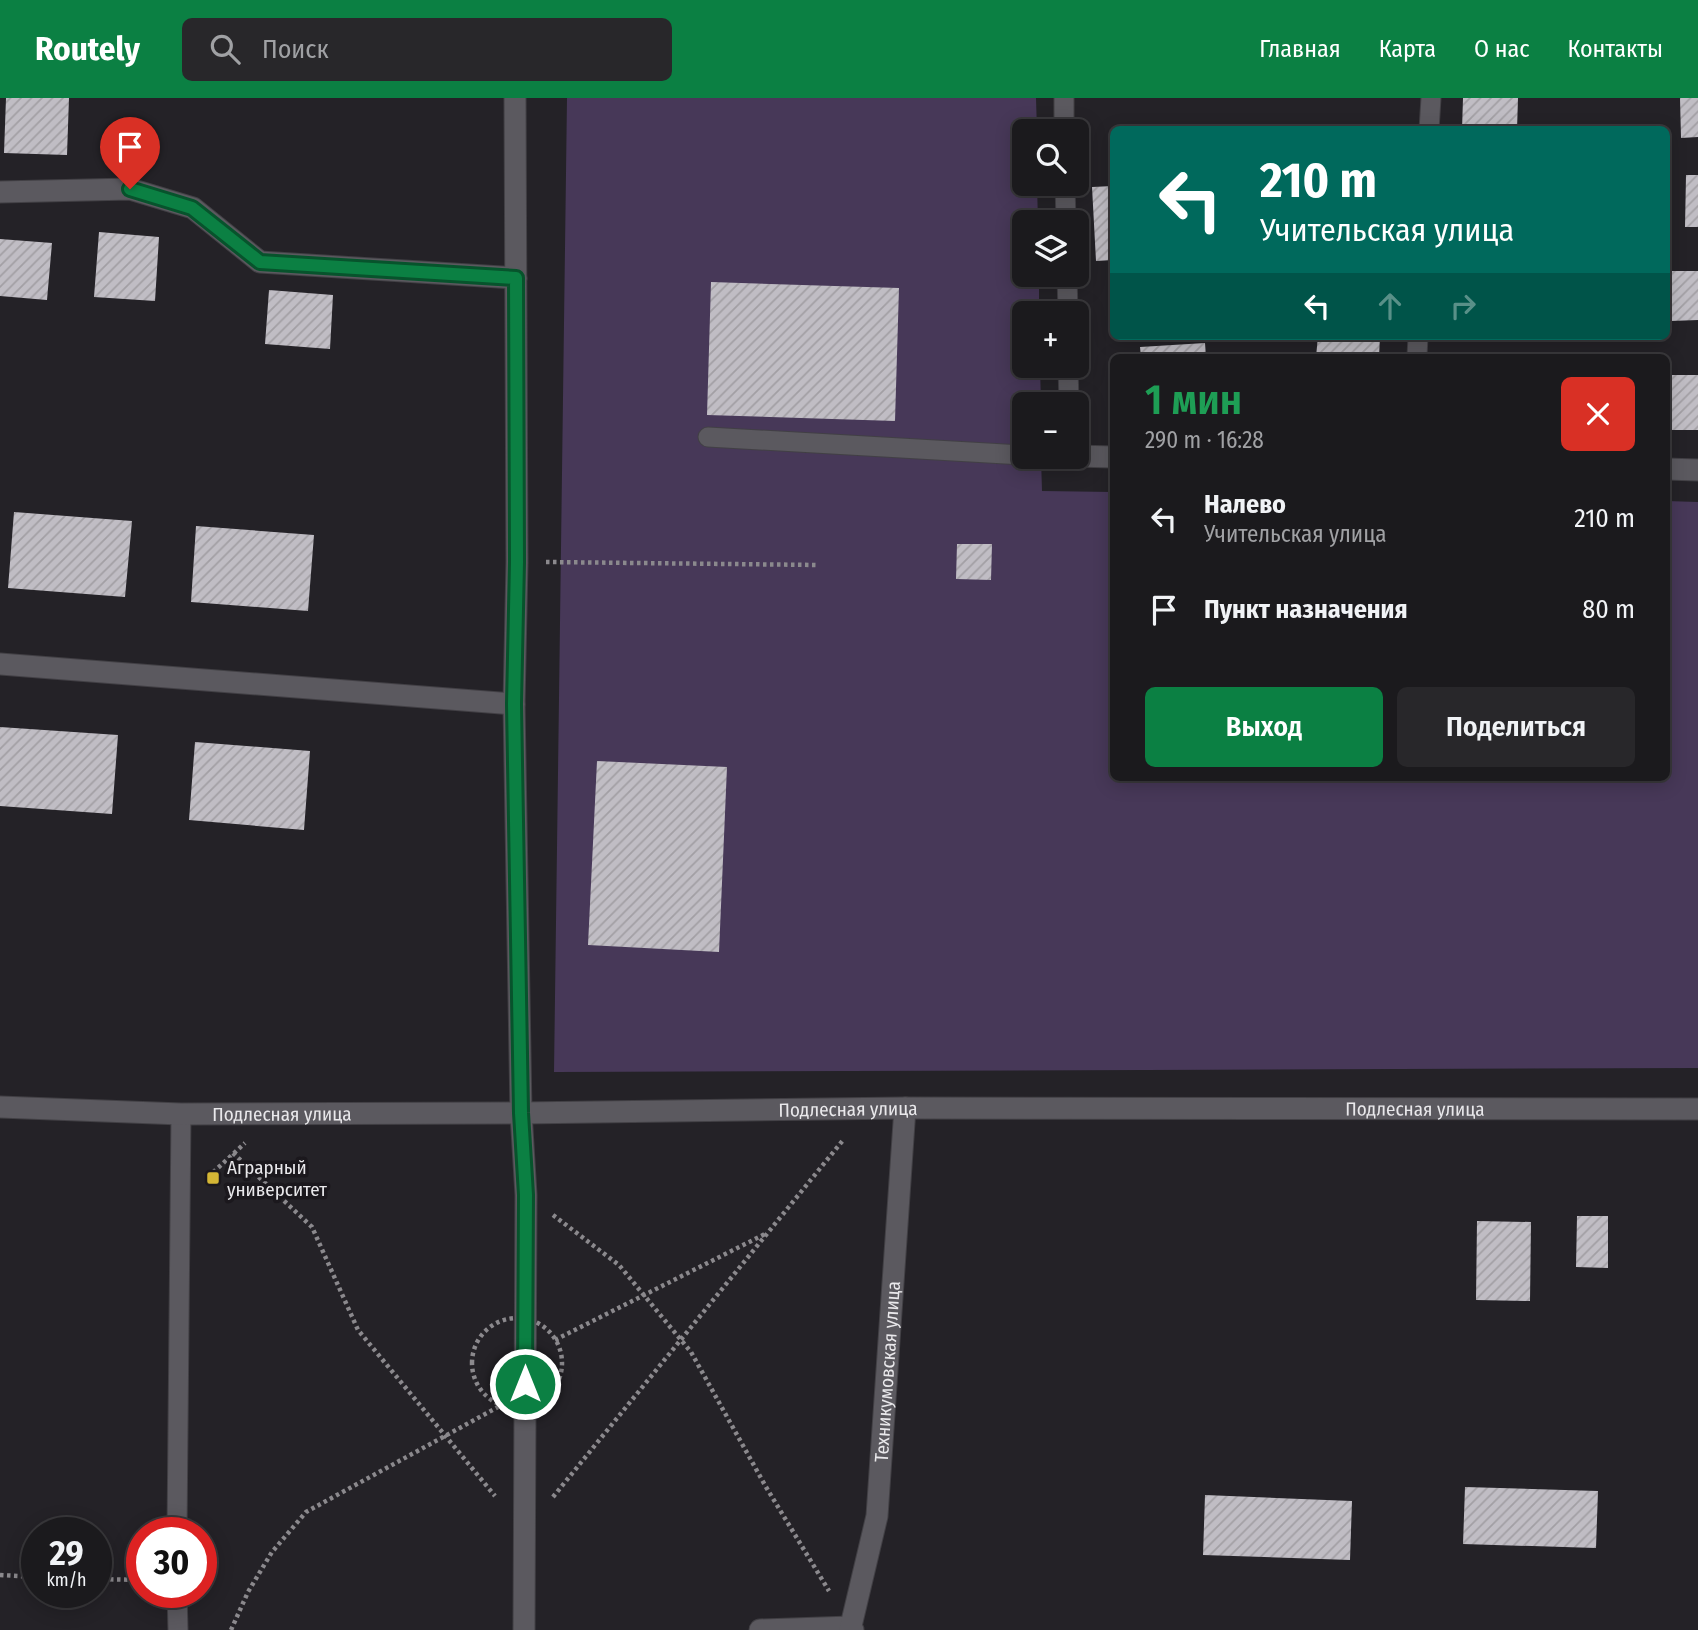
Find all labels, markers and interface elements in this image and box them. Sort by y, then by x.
search box [182,18,672,81]
text: Routely [35,29,140,69]
icon: search [206,30,244,68]
text: Поиск [262,34,329,65]
text: Главная [1259,35,1341,63]
text: Карта [1379,35,1436,63]
text: О нас [1474,35,1529,63]
text: Контакты [1567,35,1663,63]
pin [100,117,160,189]
map controls [1012,119,1089,469]
button: search [1012,119,1089,196]
icon: arrive [111,128,149,166]
text: 210 m [1260,151,1377,210]
icon: left [1145,154,1236,245]
button: layers [1012,210,1089,287]
text: Учительская улица [1260,211,1514,249]
icon: left [1298,287,1336,325]
icon: ahead [1371,287,1409,325]
icon: right [1444,287,1482,325]
button: + [1012,301,1089,378]
text: 1 мин [1145,375,1242,425]
button: close [1561,377,1635,451]
button: − [1012,392,1089,469]
text: 290 m · 16:28 [1145,426,1264,454]
text: Налево [1204,489,1286,520]
icon: left [1145,500,1183,538]
text: 210 m [1574,503,1635,534]
text: Учительская улица [1204,520,1387,548]
icon: arrive [1145,591,1183,629]
text: Пункт назначения [1204,594,1408,625]
text: 80 m [1582,594,1635,625]
button: Выход [1145,687,1383,767]
button: Поделиться [1397,687,1635,767]
street label: Подлесная улица [778,1097,918,1122]
street label: Подлесная улица [1345,1098,1485,1121]
street label: Подлесная улица [212,1102,352,1126]
place label: Аграрный университет [227,1156,327,1201]
marker: Аграрный университет [205,1170,221,1186]
street label: Техникумовская улица [870,1280,905,1463]
position arrow [488,1347,562,1421]
speed limit sign: 30 [126,1517,217,1608]
text: 29 [49,1532,84,1574]
text: km/h [46,1569,87,1591]

